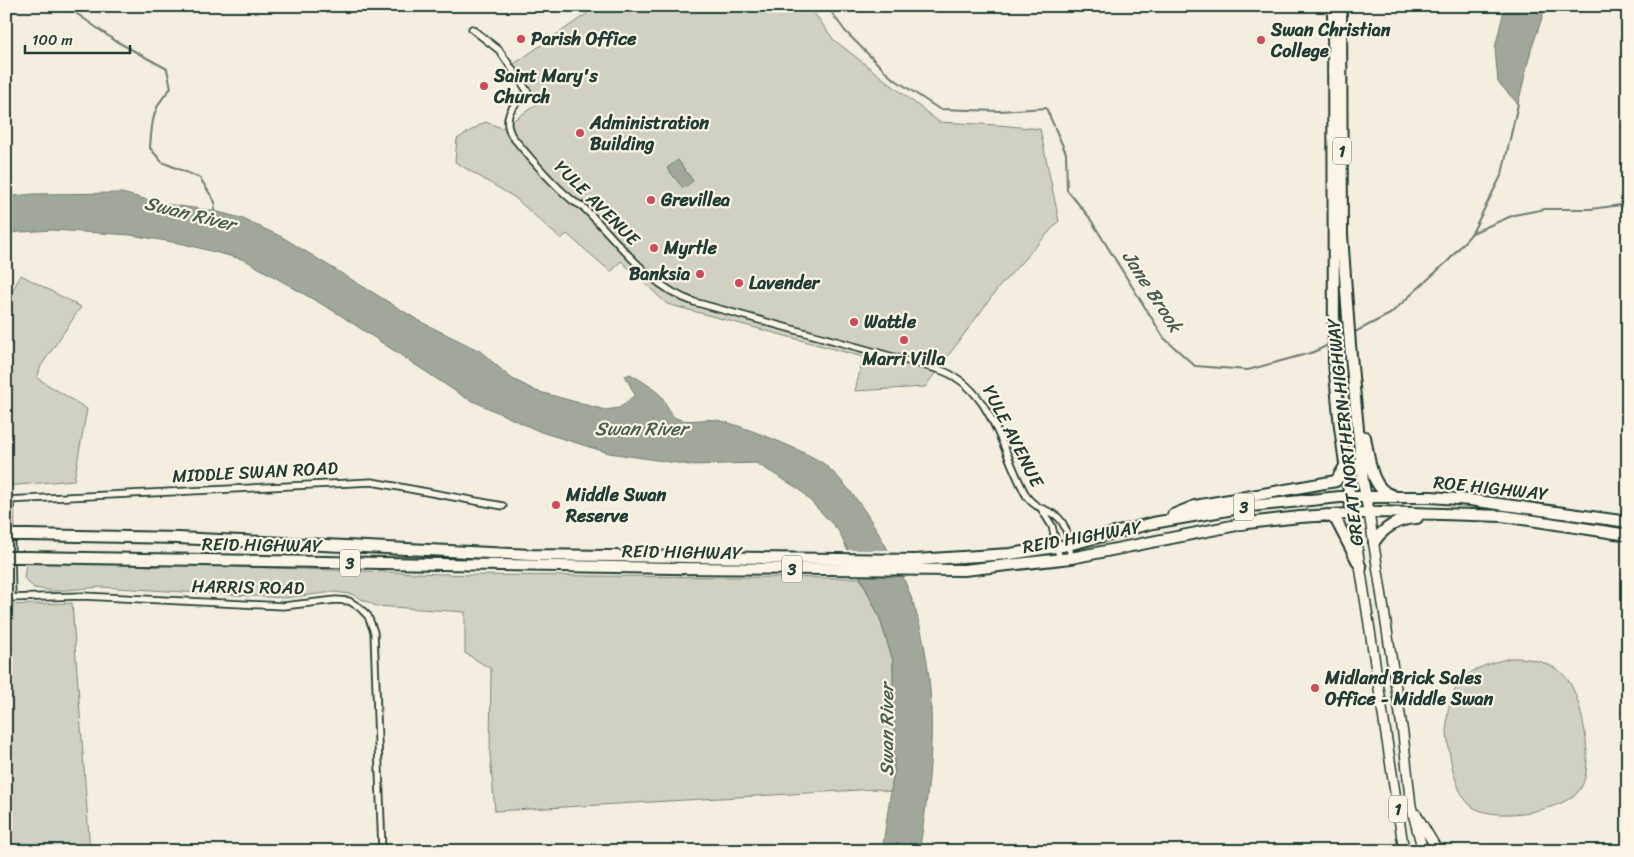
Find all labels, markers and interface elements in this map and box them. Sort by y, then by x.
place label: Swan Christian College [1270,14,1391,67]
scale bar [25,22,130,54]
place label: Parish Office [531,23,637,55]
text: 100 m [32,27,73,53]
marker: Parish Office [515,33,527,45]
marker: Swan Christian College [1255,34,1267,46]
place label: Saint Mary's Church [493,60,598,113]
marker: Saint Mary's Church [478,80,490,92]
place label: Administration Building [589,107,709,160]
marker: Administration Building [574,127,586,139]
road number: 1 [1333,138,1351,164]
street label: YULE AVENUE [546,152,648,254]
place label: Grevillea [660,184,730,216]
water label: Swan River [141,186,242,241]
marker: Grevillea [645,194,657,206]
place label: Myrtle [663,232,718,264]
marker: Myrtle [648,242,660,254]
water label: Jane Brook [1114,243,1192,340]
place label: Banksia [629,258,691,290]
place label: Lavender [749,267,821,299]
marker: Banksia [694,268,706,280]
marker: Lavender [733,277,745,289]
place label: Wattle [864,306,917,338]
marker: Wattle [848,316,860,328]
street label: GREAT NORTHERN HIGHWAY [1317,316,1373,547]
marker: Marri Villa [898,334,910,346]
place label: Marri Villa [861,343,946,375]
street label: YULE AVENUE [973,379,1053,494]
water label: Swan River [595,412,690,445]
street label: MIDDLE SWAN ROAD [171,452,339,492]
street label: ROE HIGHWAY [1432,466,1551,510]
place label: Middle Swan Reserve [565,479,666,532]
road number: 3 [1234,494,1254,520]
marker: Middle Swan Reserve [550,499,562,511]
street label: REID HIGHWAY [1020,511,1145,563]
street label: REID HIGHWAY [202,528,323,562]
street label: REID HIGHWAY [622,535,743,569]
road number: 3 [340,550,360,576]
road number: 3 [782,556,802,582]
street label: HARRIS ROAD [191,570,305,604]
place label: Midland Brick Sales Office - Middle Swan [1324,662,1493,715]
water label: Swan River [870,681,903,776]
marker: Midland Brick Sales Office - Middle Swan [1309,682,1321,694]
road number: 1 [1389,796,1407,822]

